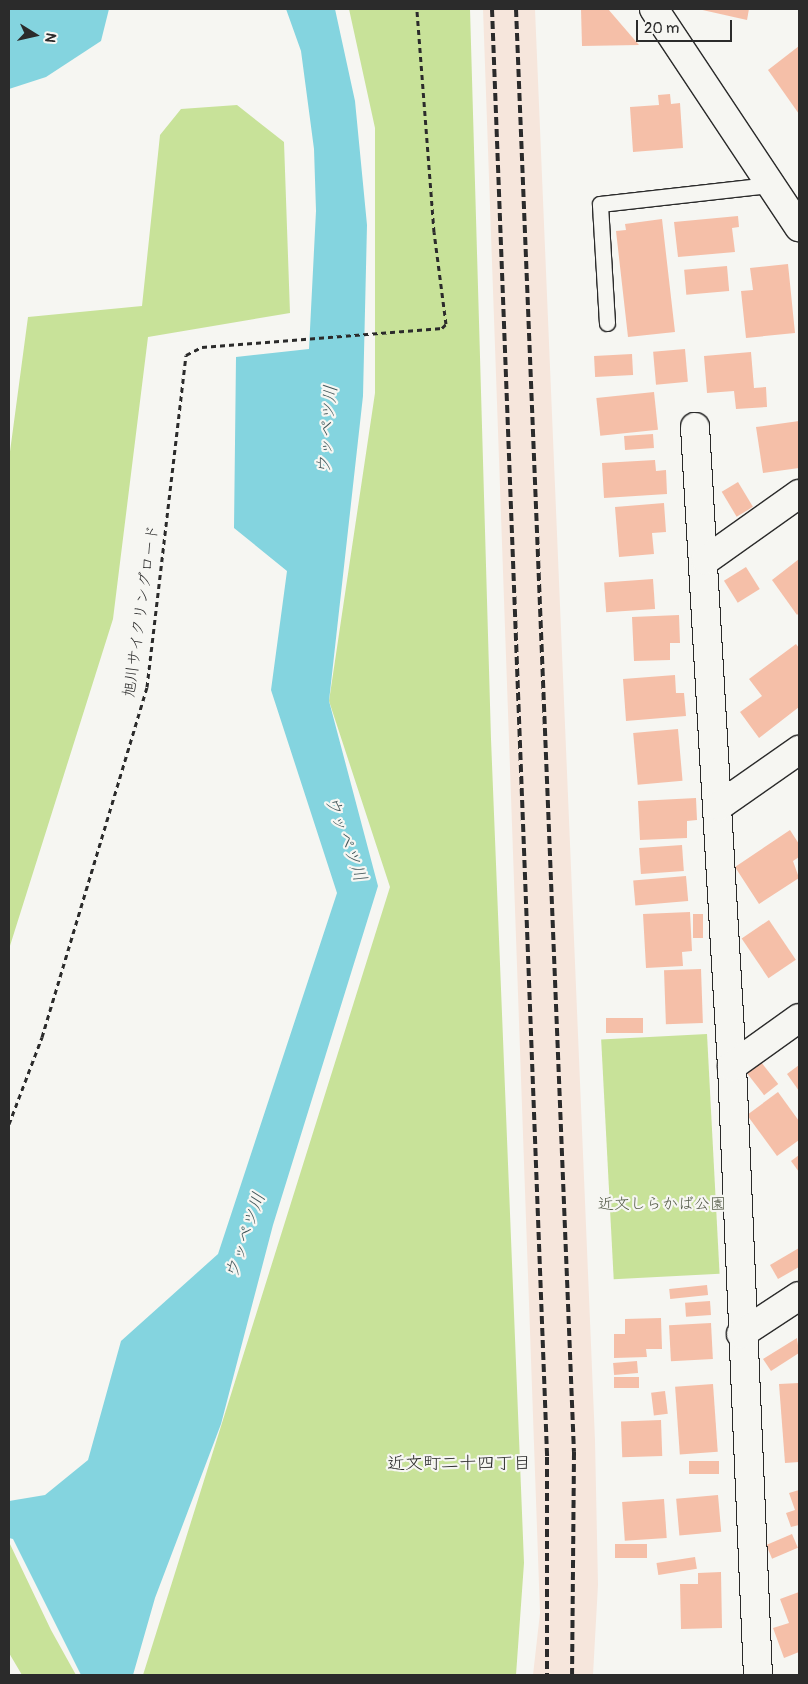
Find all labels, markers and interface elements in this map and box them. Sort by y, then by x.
north arrow [10,10,60,60]
scale bar [638,10,734,42]
text: 20 m [644,19,679,38]
text: N [41,32,59,44]
water label: ウッペツ川 [313,384,343,476]
street label: 旭川サイクリングロード [119,523,163,699]
water label: ウッペツ川 [319,793,371,885]
water label: ウッペツ川 [221,1190,271,1282]
park label: 近文しらかば公園 [598,1194,726,1214]
district label: 近文町二十四丁目 [387,1453,531,1475]

